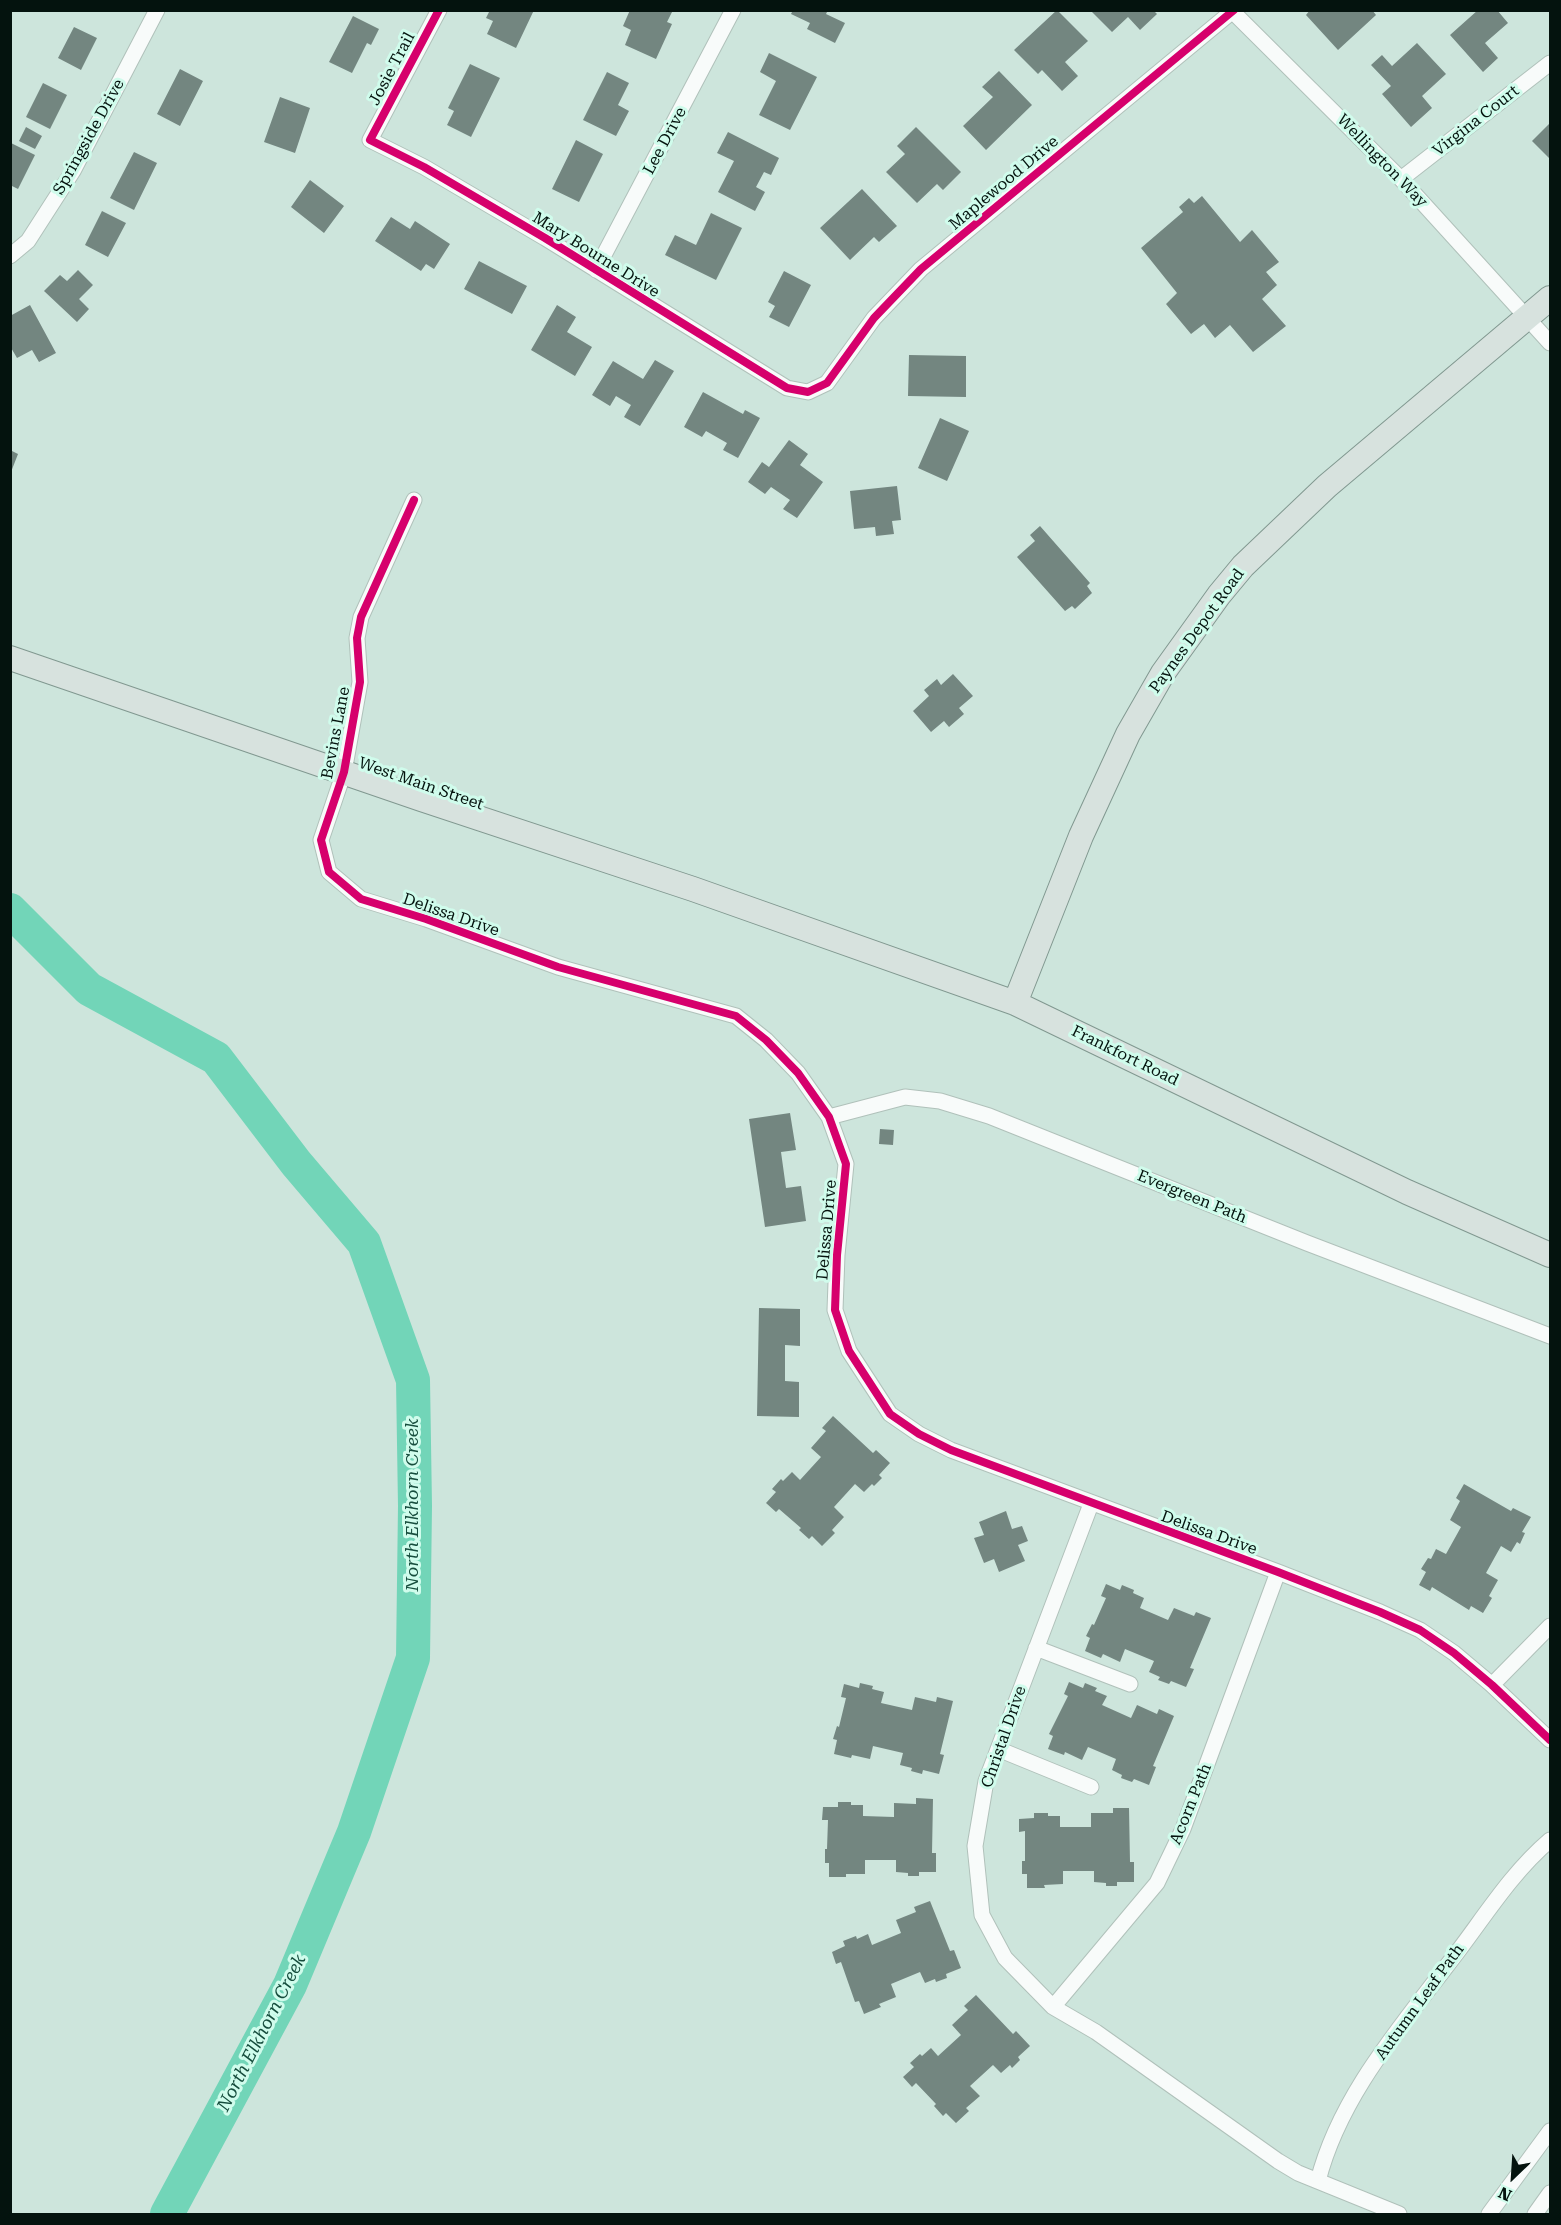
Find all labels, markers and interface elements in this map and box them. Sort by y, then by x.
street label: Josie Trail [365,29,419,109]
street label: Springside Drive [49,76,129,198]
street label: Virgina Court [1429,81,1523,161]
street label: Lee Drive [639,104,691,178]
street label: Wellington Way [1333,110,1431,212]
street label: Maplewood Drive [946,132,1062,234]
street label: Mary Bourne Drive [529,208,663,302]
street label: Paynes Depot Road [1145,565,1249,697]
street label: Bevins Lane [318,685,354,781]
street label: West Main Street [356,754,486,814]
street label: Delissa Drive [400,890,502,940]
street label: Frankfort Road [1068,1022,1182,1090]
street label: Evergreen Path [1134,1166,1250,1228]
street label: Delissa Drive [813,1179,841,1281]
water label: North Elkhorn Creek [402,1418,424,1592]
street label: Delissa Drive [1158,1507,1260,1559]
street label: Christal Drive [978,1684,1030,1790]
street label: Acorn Path [1166,1761,1216,1847]
street label: Autumn Leaf Path [1372,1940,1468,2064]
water label: North Elkhorn Creek [213,1951,311,2115]
north arrow [1483,2147,1543,2207]
text: N [1496,2183,1515,2205]

